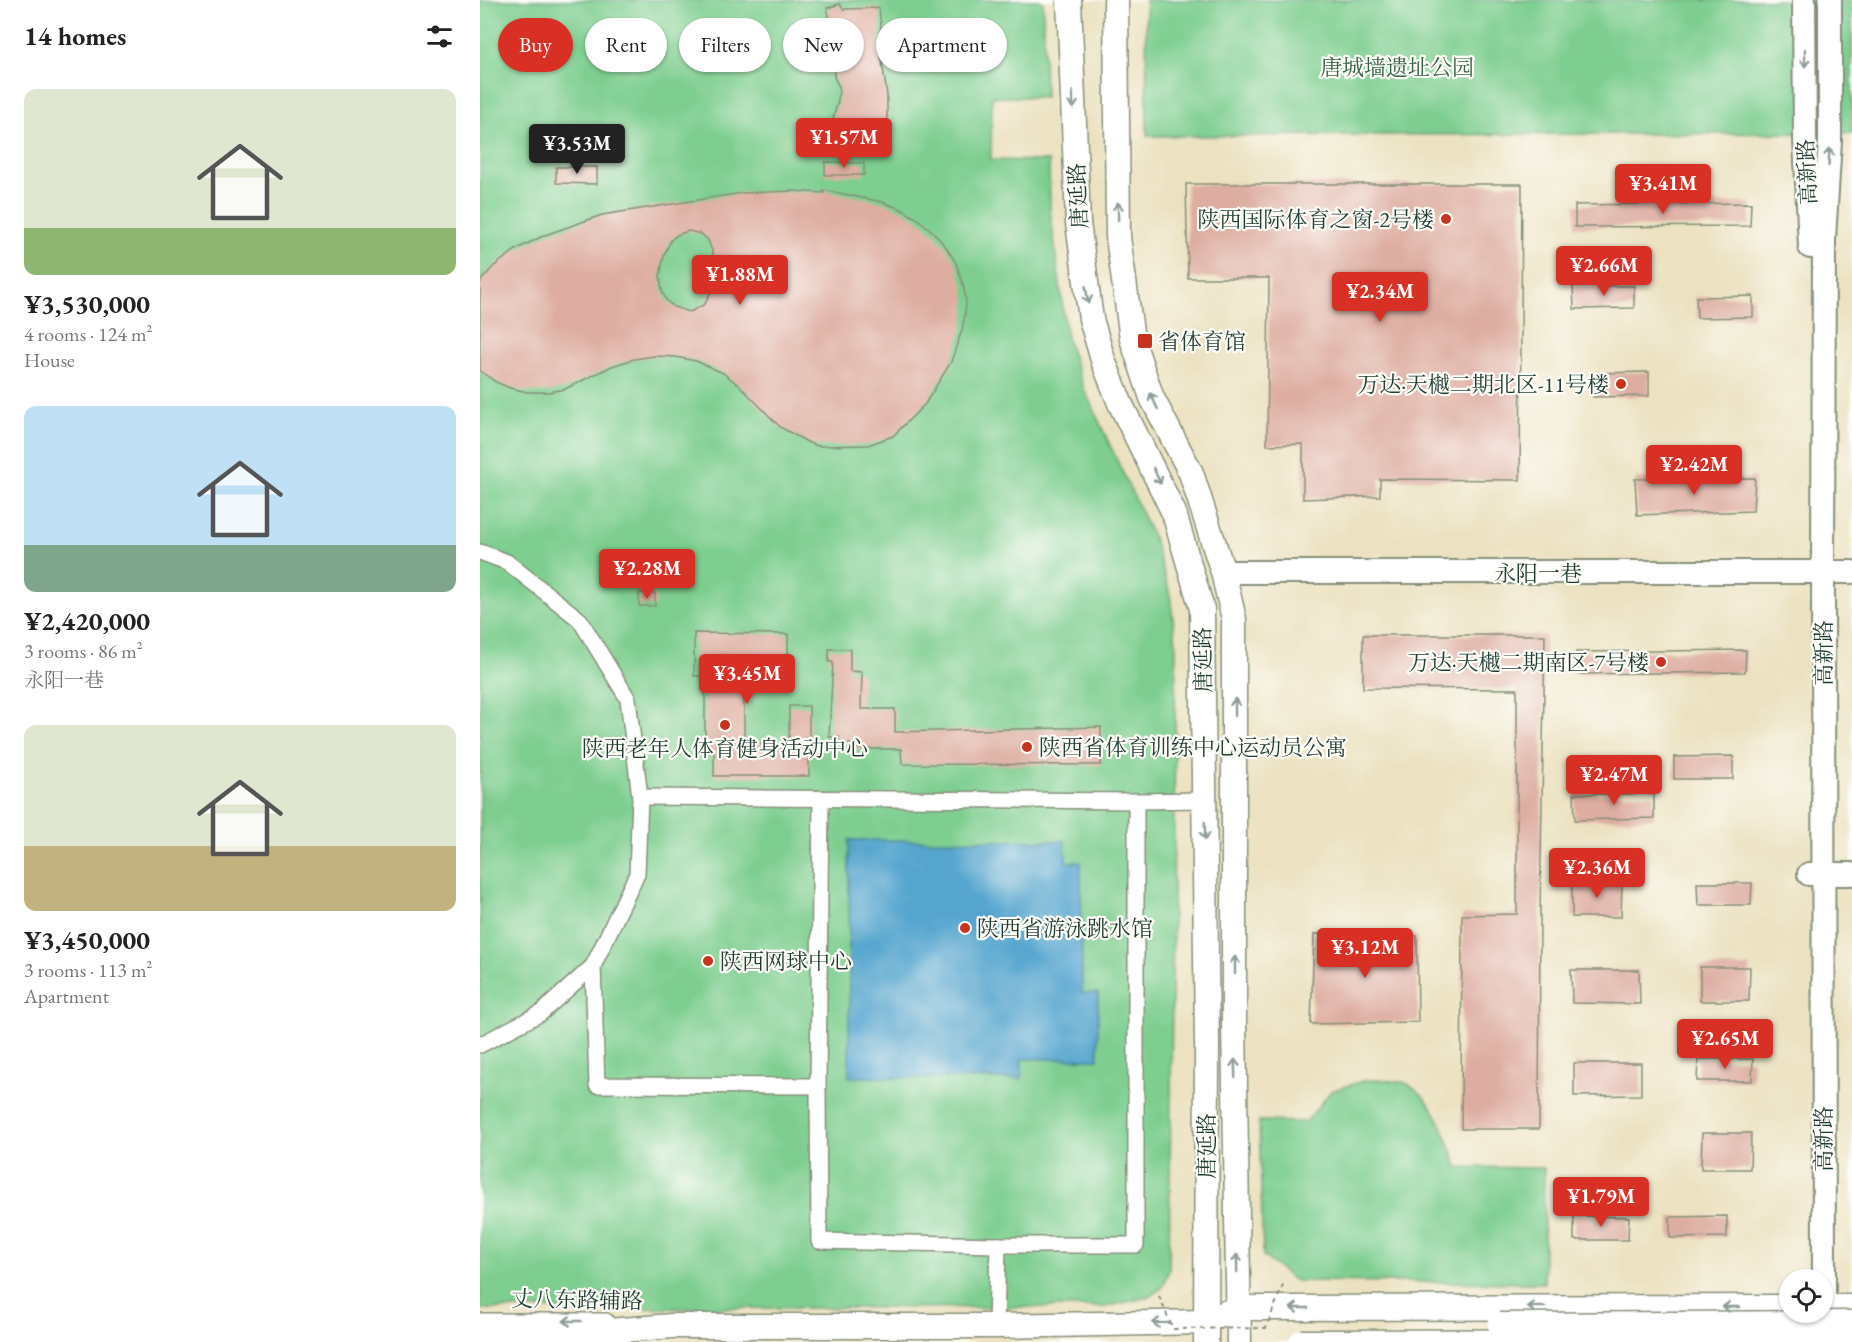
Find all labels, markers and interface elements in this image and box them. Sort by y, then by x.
chip: Buy [498,18,573,72]
chip: Rent [585,18,667,72]
chip: Filters [679,18,771,72]
chip: New [783,18,864,72]
chip: Apartment [876,18,1007,72]
text: 14 homes [24,19,126,53]
icon: filters [423,20,456,53]
one-way arrow [1799,48,1811,68]
park label: 唐城墙遗址公园 [1320,53,1474,82]
one-way arrow [1068,90,1079,110]
pin: ¥1.57M [795,118,893,169]
pin: ¥3.53M [528,124,626,175]
text: ¥1.57M [810,124,878,150]
icon: home [186,128,294,236]
text: ¥3.53M [543,130,611,156]
street label: 高新路 [1791,138,1823,206]
one-way arrow [1823,147,1834,167]
street label: 唐延路 [1062,162,1094,230]
pin: ¥3.41M [1614,164,1712,215]
text: ¥3.41M [1629,170,1697,196]
one-way arrow [1112,201,1124,221]
place label: 陕西国际体育之窗-2号楼 [1197,205,1434,234]
marker: 陕西国际体育之窗-2号楼 [1439,212,1453,226]
pin: ¥2.66M [1555,246,1653,297]
text: ¥2.66M [1570,252,1638,278]
pin: ¥1.88M [691,255,789,306]
text: ¥1.88M [706,261,774,287]
pin: ¥2.34M [1331,272,1429,323]
text: ¥2.34M [1346,278,1414,304]
one-way arrow [1082,284,1093,304]
text: ¥3,530,000 [24,287,150,321]
text: 4 rooms · 124 m² [24,321,152,347]
place label: 省体育馆 [1158,327,1246,356]
marker: 省体育馆 [1136,332,1154,350]
text: House [24,347,75,373]
place label: 万达·天樾二期北区-11号楼 [1357,370,1609,399]
marker: 万达·天樾二期北区-11号楼 [1614,377,1628,391]
one-way arrow [1148,392,1160,410]
icon: home [186,445,294,553]
pin: ¥2.42M [1645,445,1743,496]
text: ¥2.42M [1660,451,1728,477]
one-way arrow [1151,466,1163,484]
pin: ¥2.28M [598,549,696,600]
text: ¥2.28M [613,555,681,581]
street label: 永阳一巷 [1494,559,1582,588]
text: ¥2,420,000 [24,604,150,638]
street label: 高新路 [1809,620,1838,686]
street label: 唐延路 [1188,627,1218,693]
text: 3 rooms · 86 m² [24,638,143,664]
place label: 万达·天樾二期南区-7号楼 [1408,648,1649,677]
pin: ¥3.45M [698,654,796,705]
marker: 万达·天樾二期南区-7号楼 [1654,655,1668,669]
text: ¥3.45M [713,660,781,686]
text: 永阳一巷 [24,667,104,693]
one-way arrow [1229,697,1241,717]
marker: 陕西老年人体育健身活动中心 [718,718,732,732]
place label: 陕西省体育训练中心运动员公寓 [1039,733,1347,762]
place label: 陕西老年人体育健身活动中心 [582,734,868,763]
marker: 陕西省体育训练中心运动员公寓 [1020,740,1034,754]
pin: ¥2.47M [1565,755,1663,806]
text: ¥2.47M [1580,761,1648,787]
icon: home [186,764,294,872]
one-way arrow [1199,820,1210,840]
pin: ¥2.36M [1548,848,1646,899]
text: ¥2.36M [1563,854,1631,880]
place label: 陕西省游泳跳水馆 [977,914,1153,943]
marker: 陕西省游泳跳水馆 [958,921,972,935]
text: ¥3,450,000 [24,923,150,957]
pin: ¥3.12M [1316,928,1414,979]
text: ¥3.12M [1331,934,1399,960]
place label: 陕西网球中心 [720,947,852,976]
marker: 陕西网球中心 [701,954,715,968]
one-way arrow [1229,955,1241,975]
text: 3 rooms · 113 m² [24,957,152,983]
text: Apartment [24,983,109,1009]
pin: ¥2.65M [1676,1019,1774,1070]
text: ¥2.65M [1691,1025,1759,1051]
one-way arrow [1229,1058,1241,1078]
street label: 高新路 [1809,1106,1838,1172]
street label: 唐延路 [1192,1113,1221,1179]
pin: ¥1.79M [1552,1177,1650,1228]
text: ¥1.79M [1567,1183,1635,1209]
one-way arrow [1231,1253,1243,1273]
map controls [1779,1269,1833,1323]
button: locate [1779,1269,1833,1323]
street label: 丈八东路辅路 [511,1284,643,1316]
one-way arrow [1527,1301,1547,1313]
one-way arrow [1722,1301,1741,1313]
one-way arrow [1290,1302,1310,1314]
one-way arrow [562,1315,582,1327]
one-way arrow [1152,1317,1172,1329]

